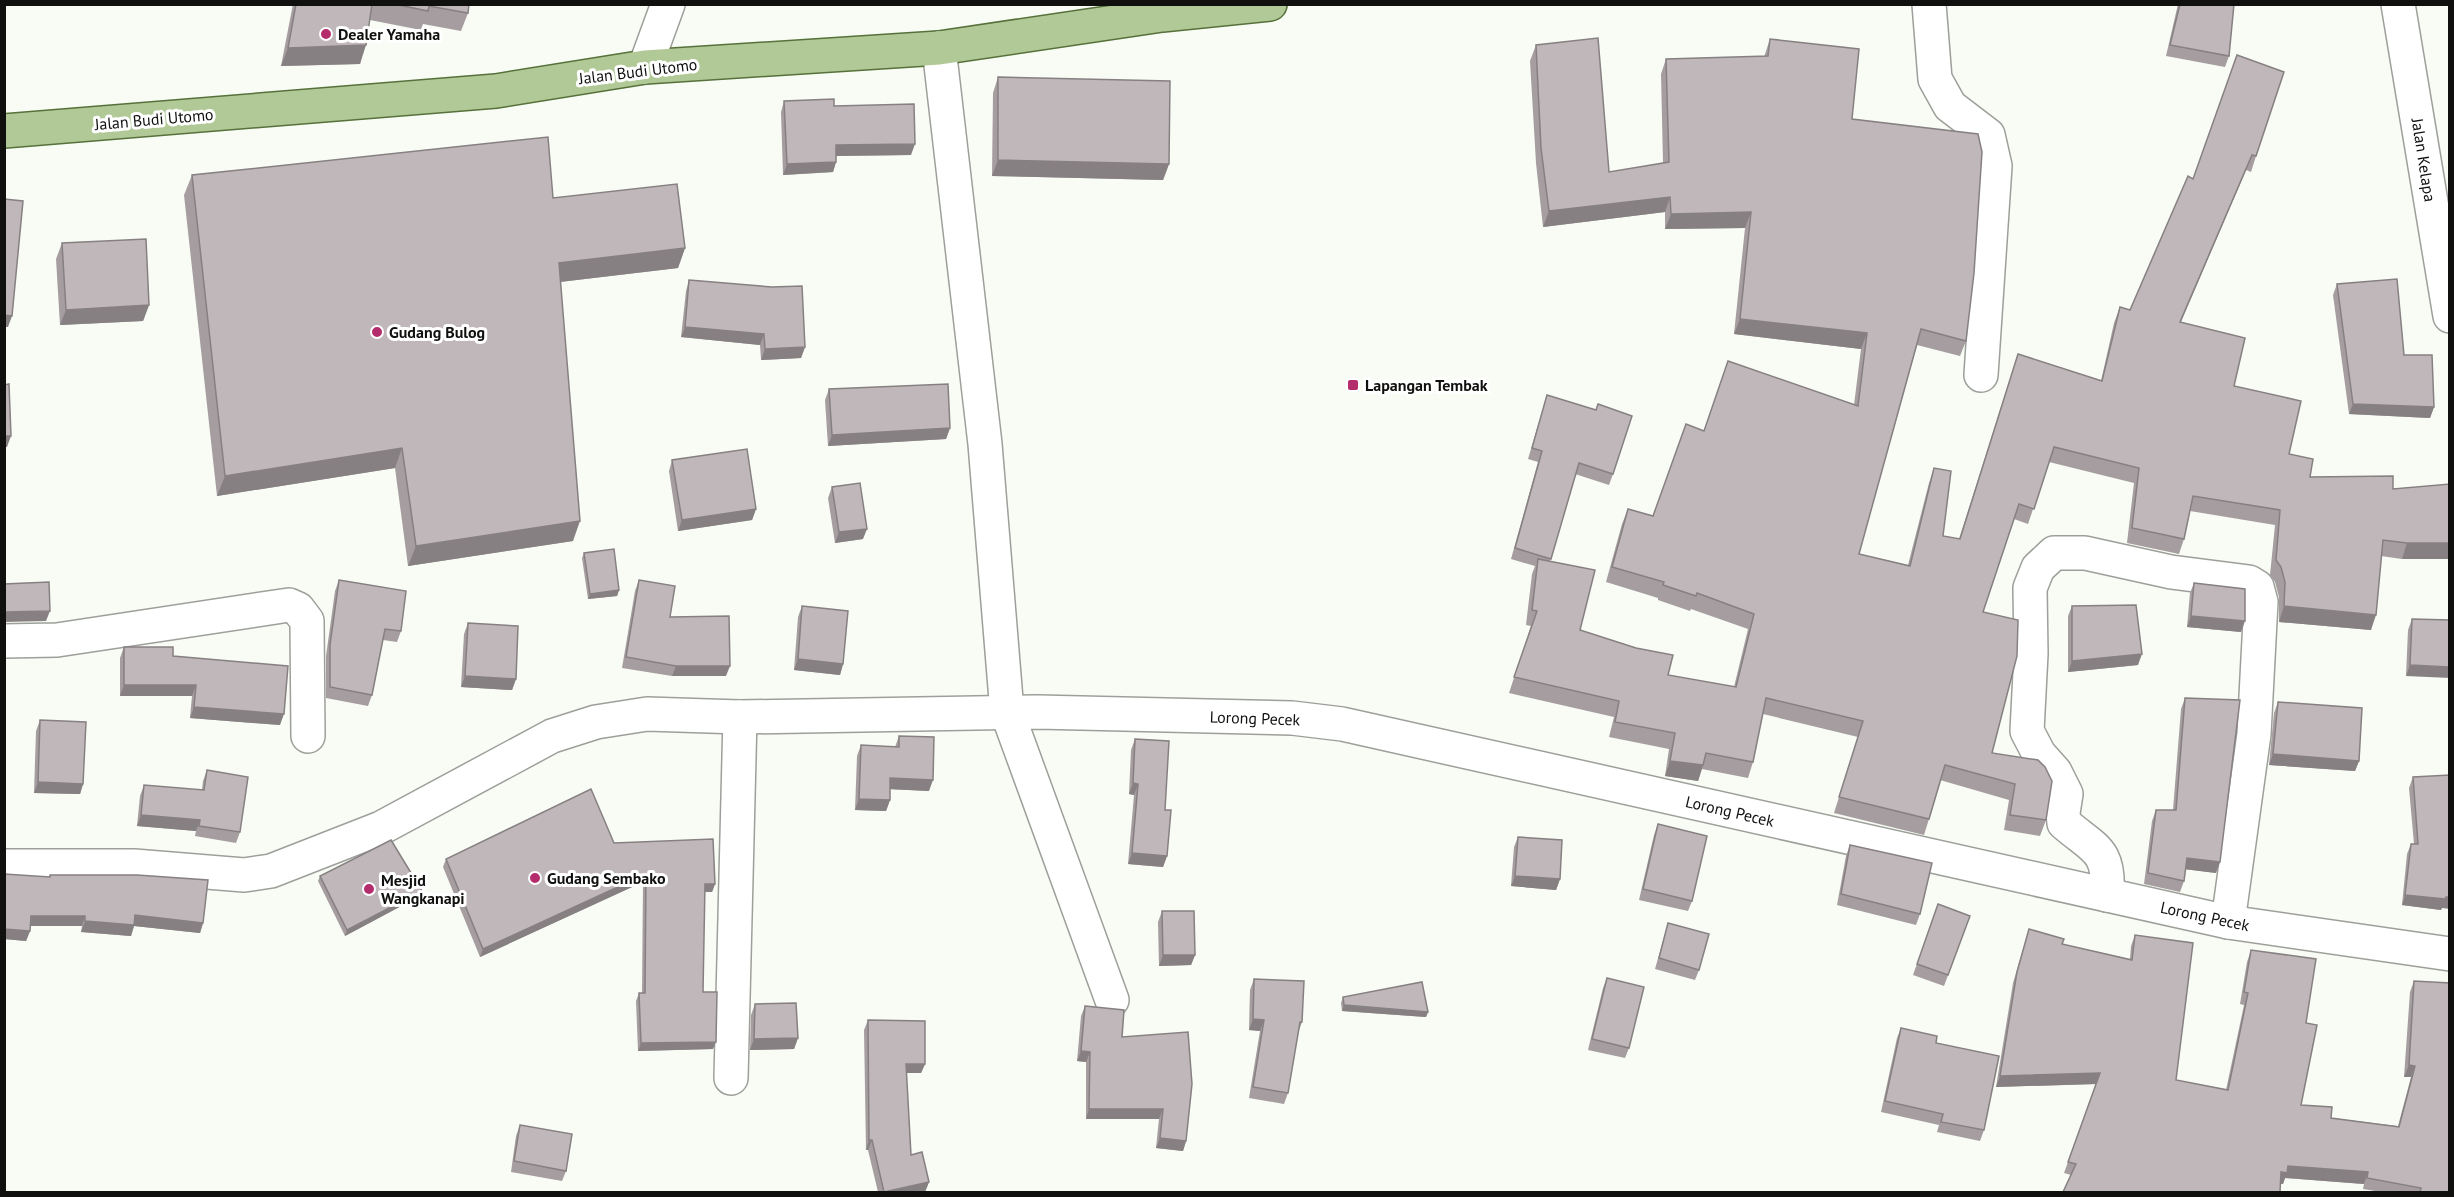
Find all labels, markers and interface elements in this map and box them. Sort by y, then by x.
place label: Dealer Yamaha [338,24,440,44]
marker: Dealer Yamaha [319,27,333,41]
street label: Jalan Budi Utomo [577,54,698,88]
street label: Jalan Budi Utomo [93,104,214,134]
street label: Jalan Kelapa [2407,116,2440,203]
place label: Gudang Bulog [389,322,485,342]
marker: Gudang Bulog [370,325,384,339]
place label: Lapangan Tembak [1365,375,1488,395]
marker: Lapangan Tembak [1346,378,1360,392]
street label: Lorong Pecek [1209,706,1301,730]
street label: Lorong Pecek [1684,791,1777,831]
place label: Gudang Sembako [547,868,666,888]
place label: Mesjid Wangkanapi [381,870,465,908]
marker: Gudang Sembako [528,871,542,885]
marker: Mesjid Wangkanapi [362,882,376,896]
street label: Lorong Pecek [2159,897,2252,935]

